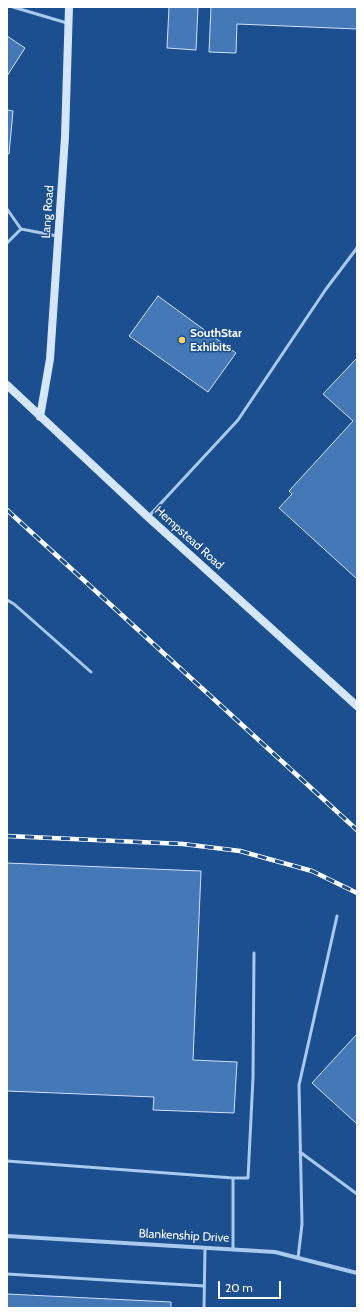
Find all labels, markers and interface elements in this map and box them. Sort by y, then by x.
street label: Lang Road [39,185,57,239]
place label: SouthStar Exhibits [190,326,242,354]
marker: SouthStar Exhibits [177,335,187,345]
street label: Hempstead Road [152,503,226,573]
street label: Blankenship Drive [138,1226,230,1246]
scale bar [220,1273,283,1299]
text: 20 m [225,1280,253,1295]

